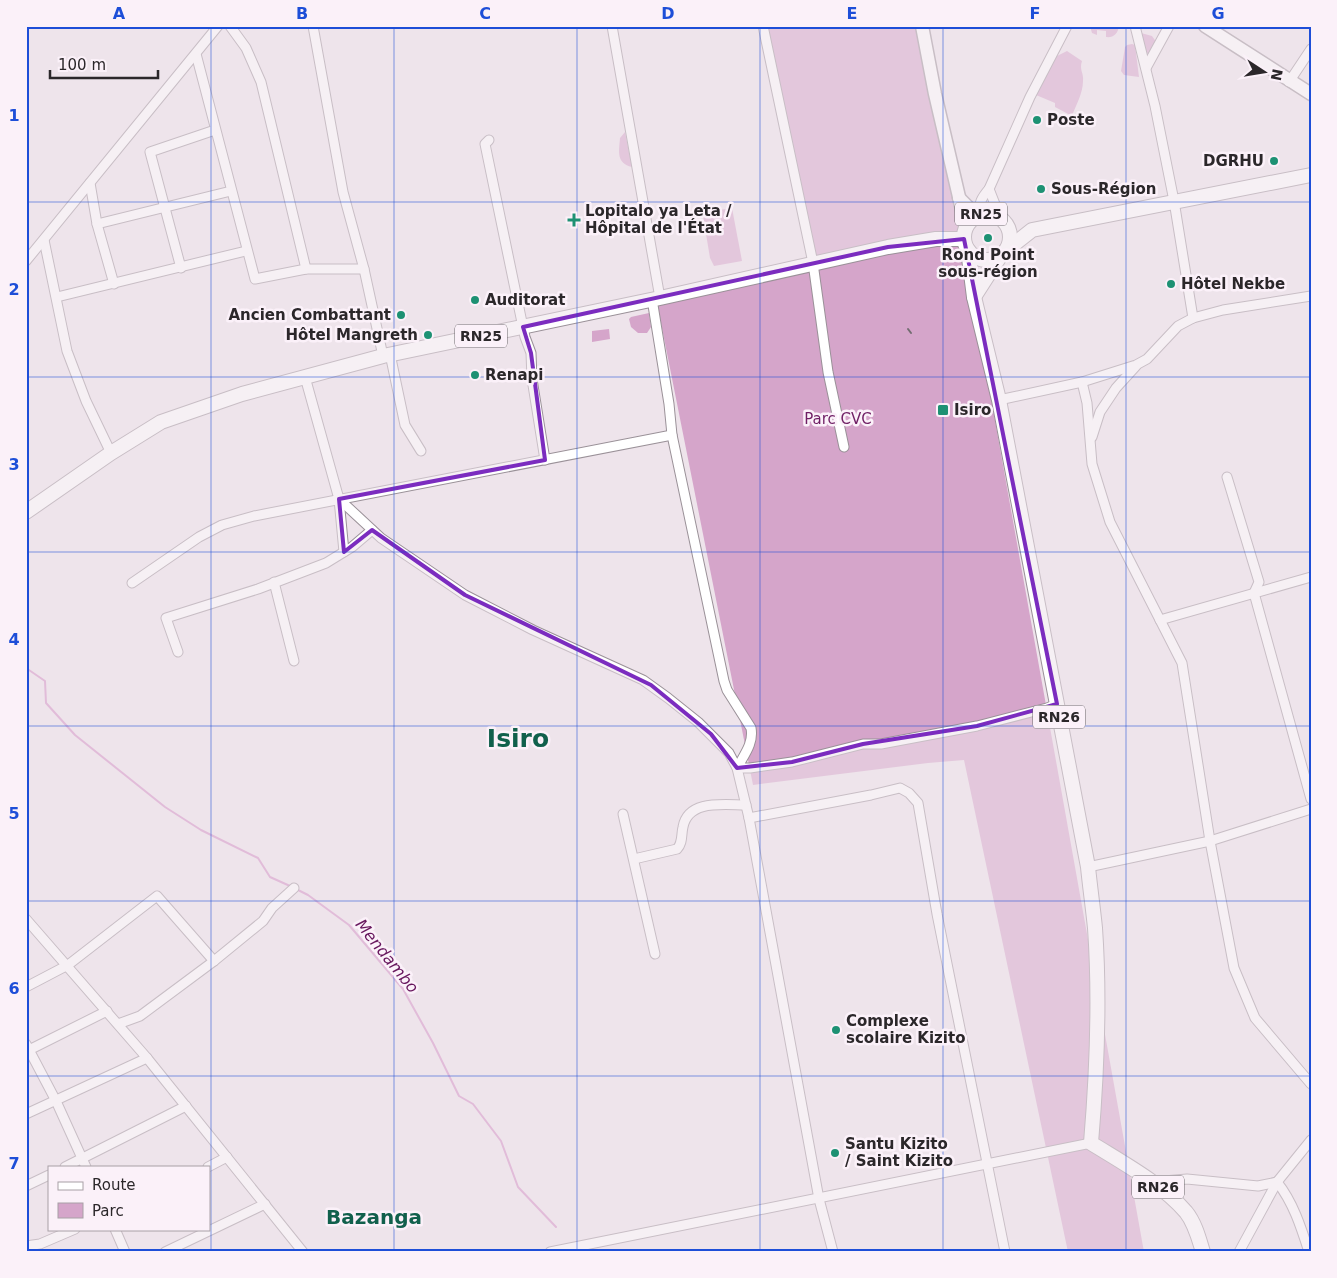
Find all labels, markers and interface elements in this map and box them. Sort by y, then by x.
text: A [113,4,126,23]
text: B [296,4,308,23]
text: C [479,4,491,23]
text: D [661,4,675,23]
text: E [847,4,857,23]
text: F [1030,4,1040,23]
text: G [1211,4,1225,23]
scale bar [50,48,158,80]
north arrow [1240,48,1290,98]
text: 100 m [58,56,106,74]
text: N [1268,67,1286,82]
text: 1 [8,106,20,125]
place label: Poste [1047,111,1095,129]
marker: Poste [1031,114,1043,126]
place label: DGRHU [1203,152,1264,170]
marker: DGRHU [1268,155,1280,167]
place label: Sous-Région [1051,180,1157,198]
marker: Sous-Région [1035,183,1047,195]
place label: Lopitalo ya Leta / Hôpital de l'État [585,202,732,237]
road number: RN25 [955,202,1007,225]
marker: Lopitalo ya Leta / Hôpital de l'État [567,213,581,227]
marker: Rond Point sous-région [982,232,994,244]
place label: Rond Point sous-région [938,246,1038,281]
place label: Hôtel Nekbe [1181,275,1285,293]
marker: Hôtel Nekbe [1165,278,1177,290]
text: 2 [8,280,20,299]
place label: Auditorat [485,291,565,309]
marker: Auditorat [469,294,481,306]
place label: Ancien Combattant [228,306,391,324]
marker: Ancien Combattant [395,309,407,321]
road number: RN25 [455,324,507,348]
place label: Hôtel Mangreth [286,326,418,344]
marker: Hôtel Mangreth [422,329,434,341]
place label: Renapi [485,366,543,384]
marker: Renapi [469,369,481,381]
place label: Isiro [954,401,991,419]
marker: Isiro [936,403,950,417]
park label: Parc CVC [804,410,872,428]
text: 3 [8,455,20,474]
text: 4 [8,630,20,649]
road number: RN26 [1033,706,1085,729]
district label: Isiro [487,724,549,753]
text: 5 [8,804,20,823]
water label: Mendambo [352,915,423,997]
text: 6 [8,979,20,998]
place label: Complexe scolaire Kizito [846,1012,965,1047]
marker: Complexe scolaire Kizito [830,1024,842,1036]
place label: Santu Kizito / Saint Kizito [845,1135,953,1170]
marker: Santu Kizito / Saint Kizito [829,1147,841,1159]
text: 7 [8,1154,20,1173]
legend [48,1166,210,1230]
text: Route [92,1176,136,1194]
road number: RN26 [1132,1176,1184,1198]
text: Parc [92,1202,124,1220]
district label: Bazanga [326,1205,422,1229]

